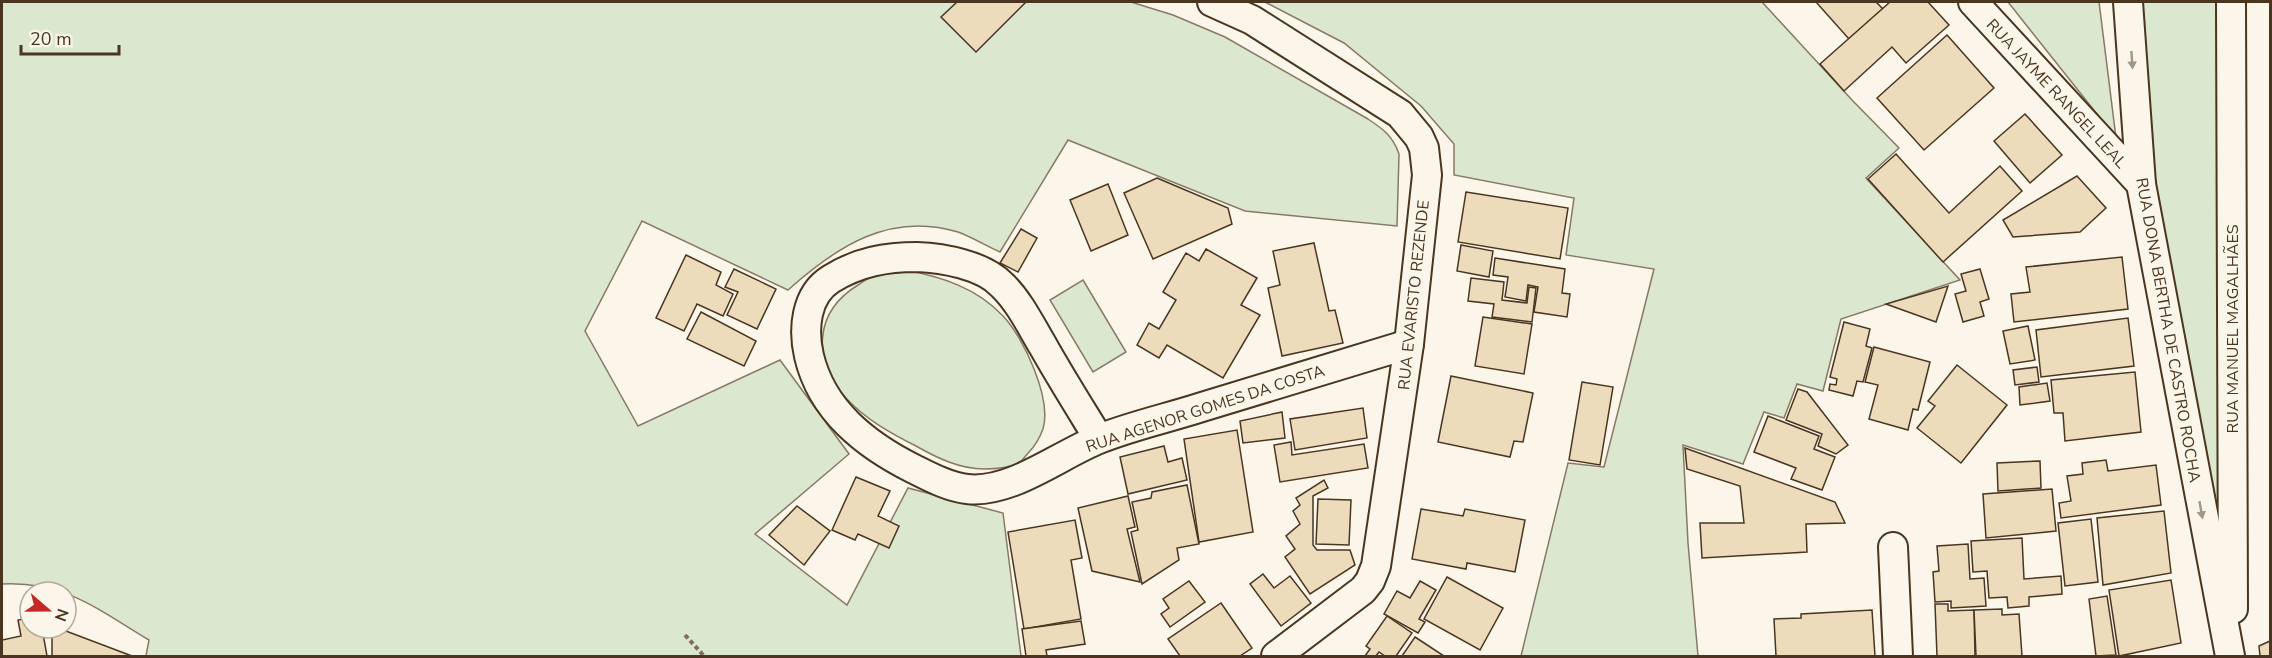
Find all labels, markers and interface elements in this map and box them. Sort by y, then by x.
street label: RUA JAYME RANGEL LEAL [1981,14,2132,173]
scale bar [21,18,118,56]
text: 20 m [30,27,72,51]
one-way arrow [2127,50,2137,69]
street label: RUA DONA BERTHA DE CASTRO ROCHA [2130,176,2206,485]
street label: RUA EVARISTO REZENDE [1393,199,1435,391]
street label: RUA MANUEL MAGALHÃES [2222,224,2244,433]
street label: RUA AGENOR GOMES DA COSTA [1083,360,1328,458]
one-way arrow [2197,501,2206,520]
north arrow [18,580,78,640]
text: N [49,605,74,624]

